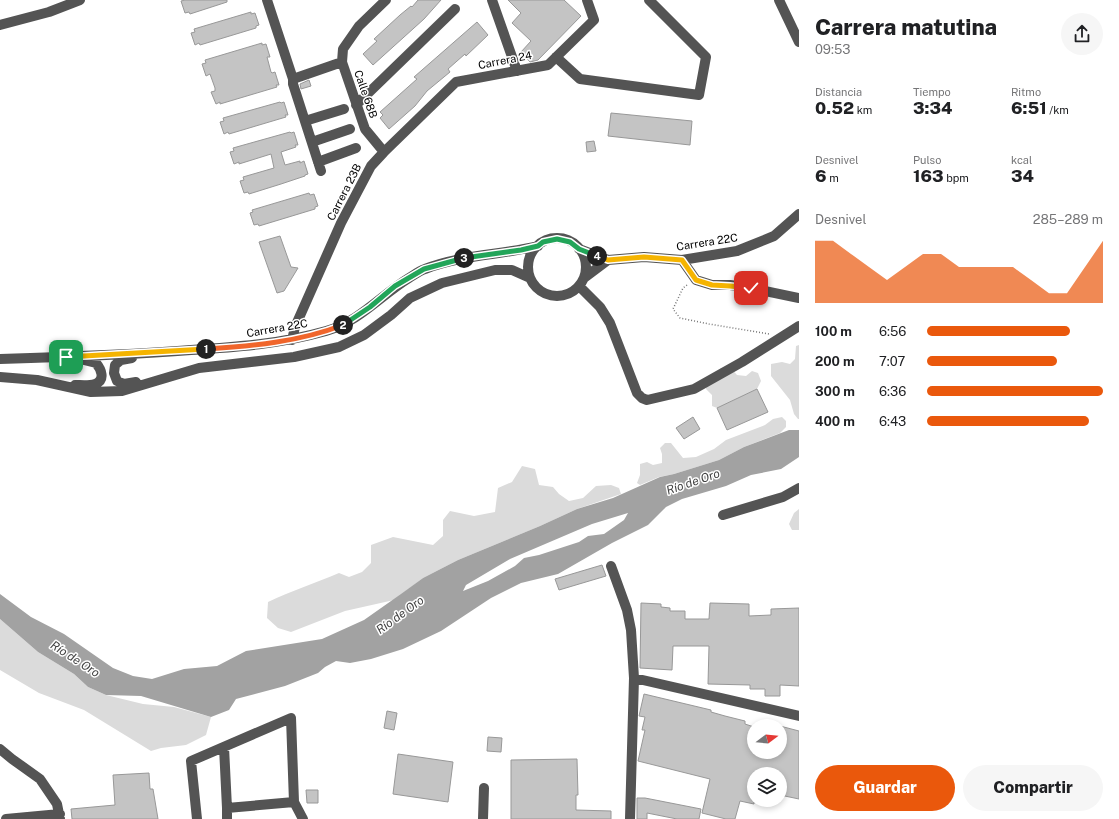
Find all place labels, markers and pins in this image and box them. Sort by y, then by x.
pin: 4 [587,246,607,266]
pin: 3 [454,248,474,268]
pin [734,271,768,305]
pin: 2 [333,315,353,335]
pin: 1 [196,339,216,359]
pin [49,340,83,374]

